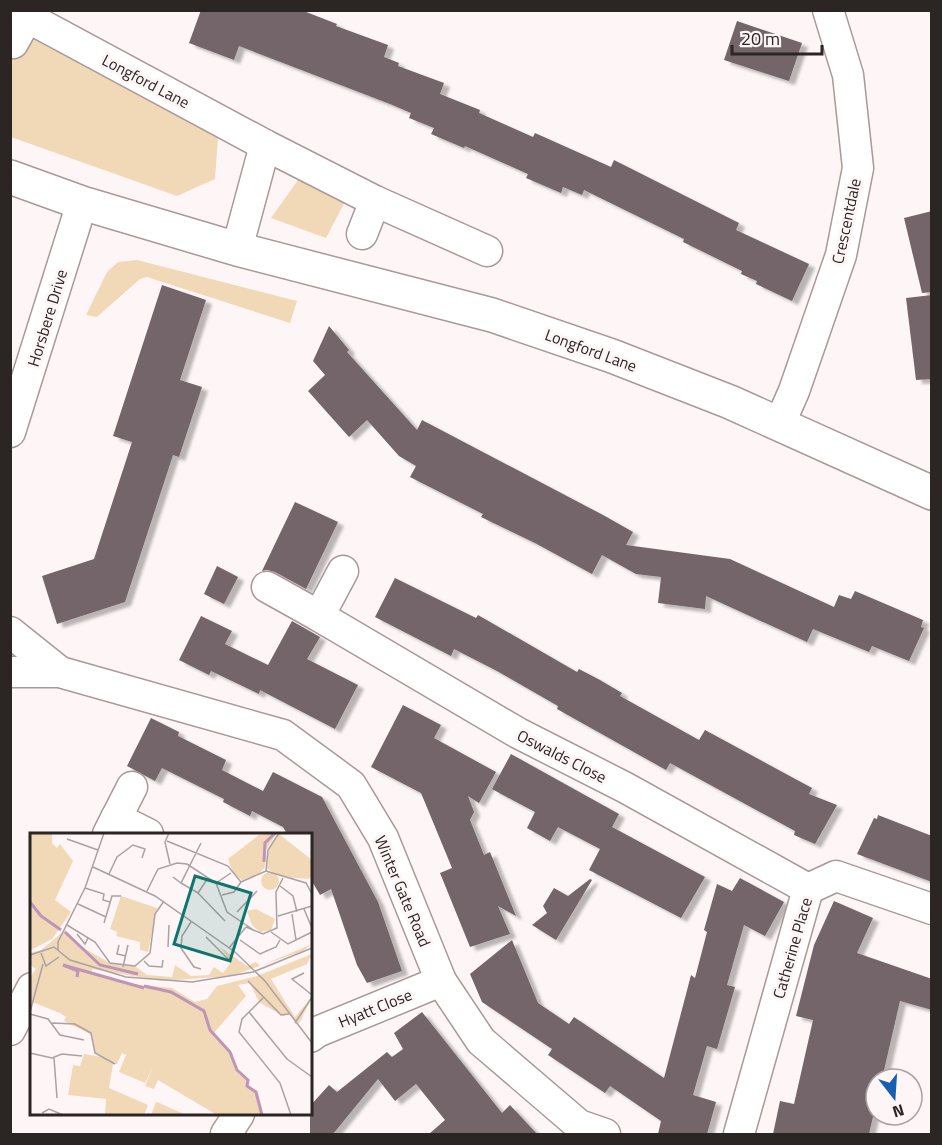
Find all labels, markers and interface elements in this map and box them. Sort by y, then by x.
scale bar [732,18,822,56]
text: 20 m [741,25,780,52]
street label: Longford Lane [98,48,194,114]
street label: Crescentdale [825,176,867,266]
street label: Horsbere Drive [21,266,73,370]
street label: Longford Lane [542,322,640,378]
street label: Oswalds Close [513,723,611,789]
street label: Winter Gate Road [369,832,437,950]
inset map [30,833,312,1115]
street label: Catherine Place [766,895,818,1001]
street label: Hyatt Close [335,982,415,1034]
north arrow [864,1067,924,1127]
text: N [890,1098,907,1124]

